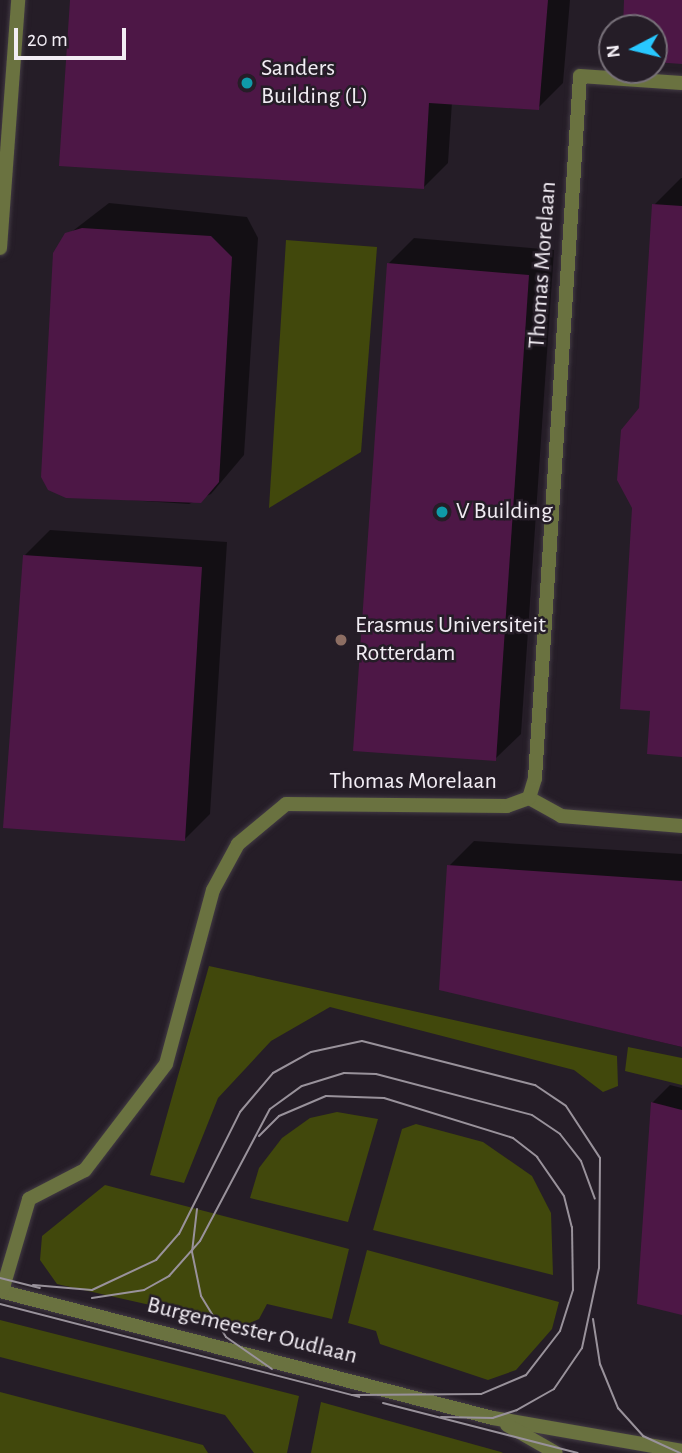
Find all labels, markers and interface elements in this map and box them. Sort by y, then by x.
scale bar [18,14,130,58]
north arrow [598,14,668,84]
text: 20 m [27,29,68,50]
text: N [603,44,624,59]
place label: Sanders Building (L) [261,55,368,111]
marker: Sanders Building (L) [239,75,255,91]
street label: Thomas Morelaan [523,180,563,350]
place label: V Building [456,498,553,526]
marker: V Building [434,504,450,520]
place label: Erasmus Universiteit Rotterdam [355,612,546,668]
marker: Erasmus Universiteit Rotterdam [333,632,349,648]
street label: Thomas Morelaan [329,768,497,796]
street label: Burgemeester Oudlaan [144,1291,360,1371]

